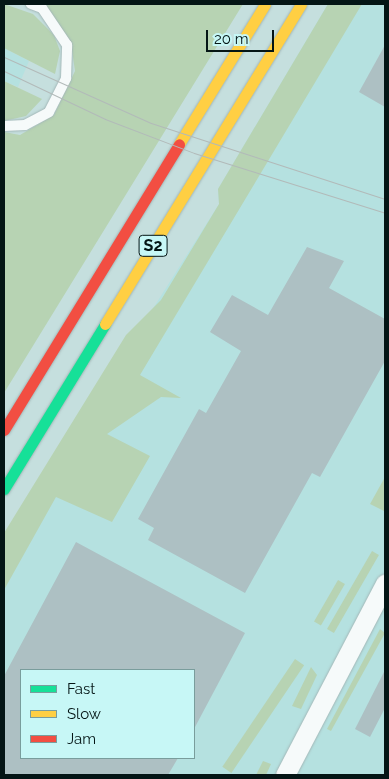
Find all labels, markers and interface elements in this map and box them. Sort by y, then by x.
scale bar [209,20,276,52]
text: 20 m [214,30,249,48]
road number: S2 [138,232,168,260]
legend [20,669,195,759]
text: Fast [67,680,95,698]
text: Slow [67,705,101,723]
text: Jam [67,730,96,748]

